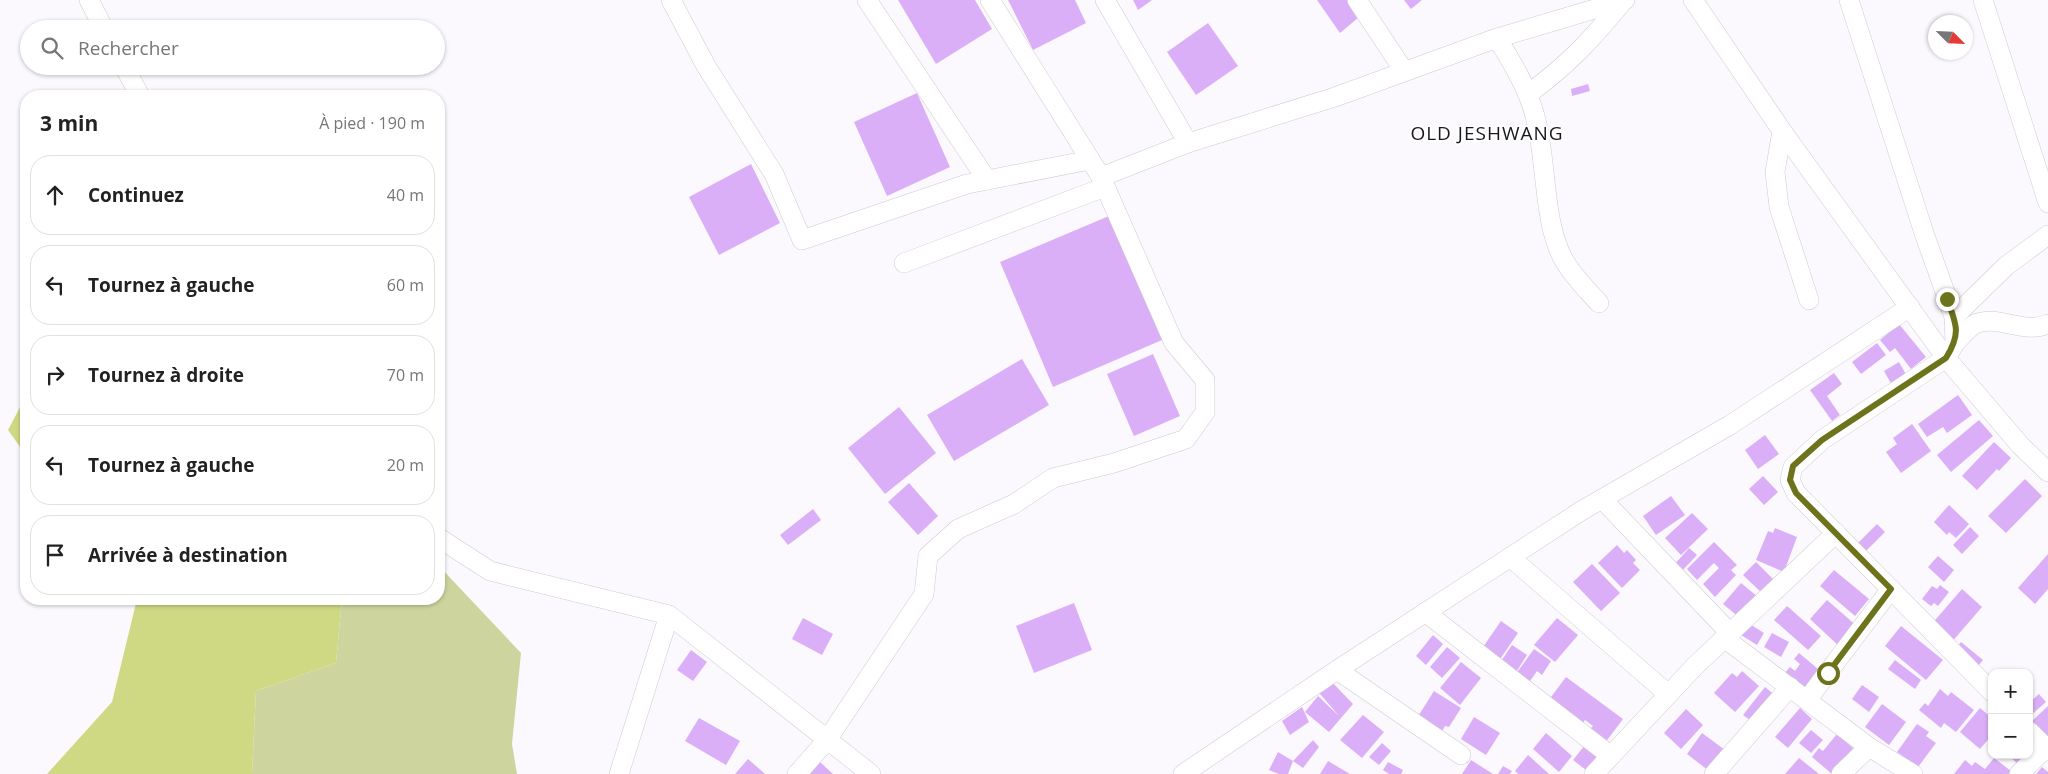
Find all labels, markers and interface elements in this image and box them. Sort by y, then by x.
north arrow [1928,15,1973,60]
search box [20,20,445,75]
icon: search [38,34,66,62]
text: Rechercher [78,35,179,61]
text: 3 min [40,109,98,137]
text: À pied · 190 m [319,112,425,134]
district label: OLD JESHWANG [1410,120,1564,146]
icon: ahead [41,181,69,209]
text: Continuez [88,182,184,208]
text: 40 m [387,184,424,206]
icon: left [41,271,69,299]
text: Tournez à gauche [88,272,254,298]
text: 60 m [387,274,424,296]
route end [1936,288,1959,311]
icon: right [41,361,69,389]
text: Tournez à droite [88,362,244,388]
text: 70 m [387,364,424,386]
icon: left [41,451,69,479]
text: Tournez à gauche [88,452,254,478]
text: 20 m [387,454,424,476]
icon: arrive [41,541,69,569]
text: Arrivée à destination [88,542,288,568]
route start [1817,662,1840,685]
map controls [1988,669,2033,759]
button: + [1988,669,2033,714]
button: − [1988,714,2033,759]

